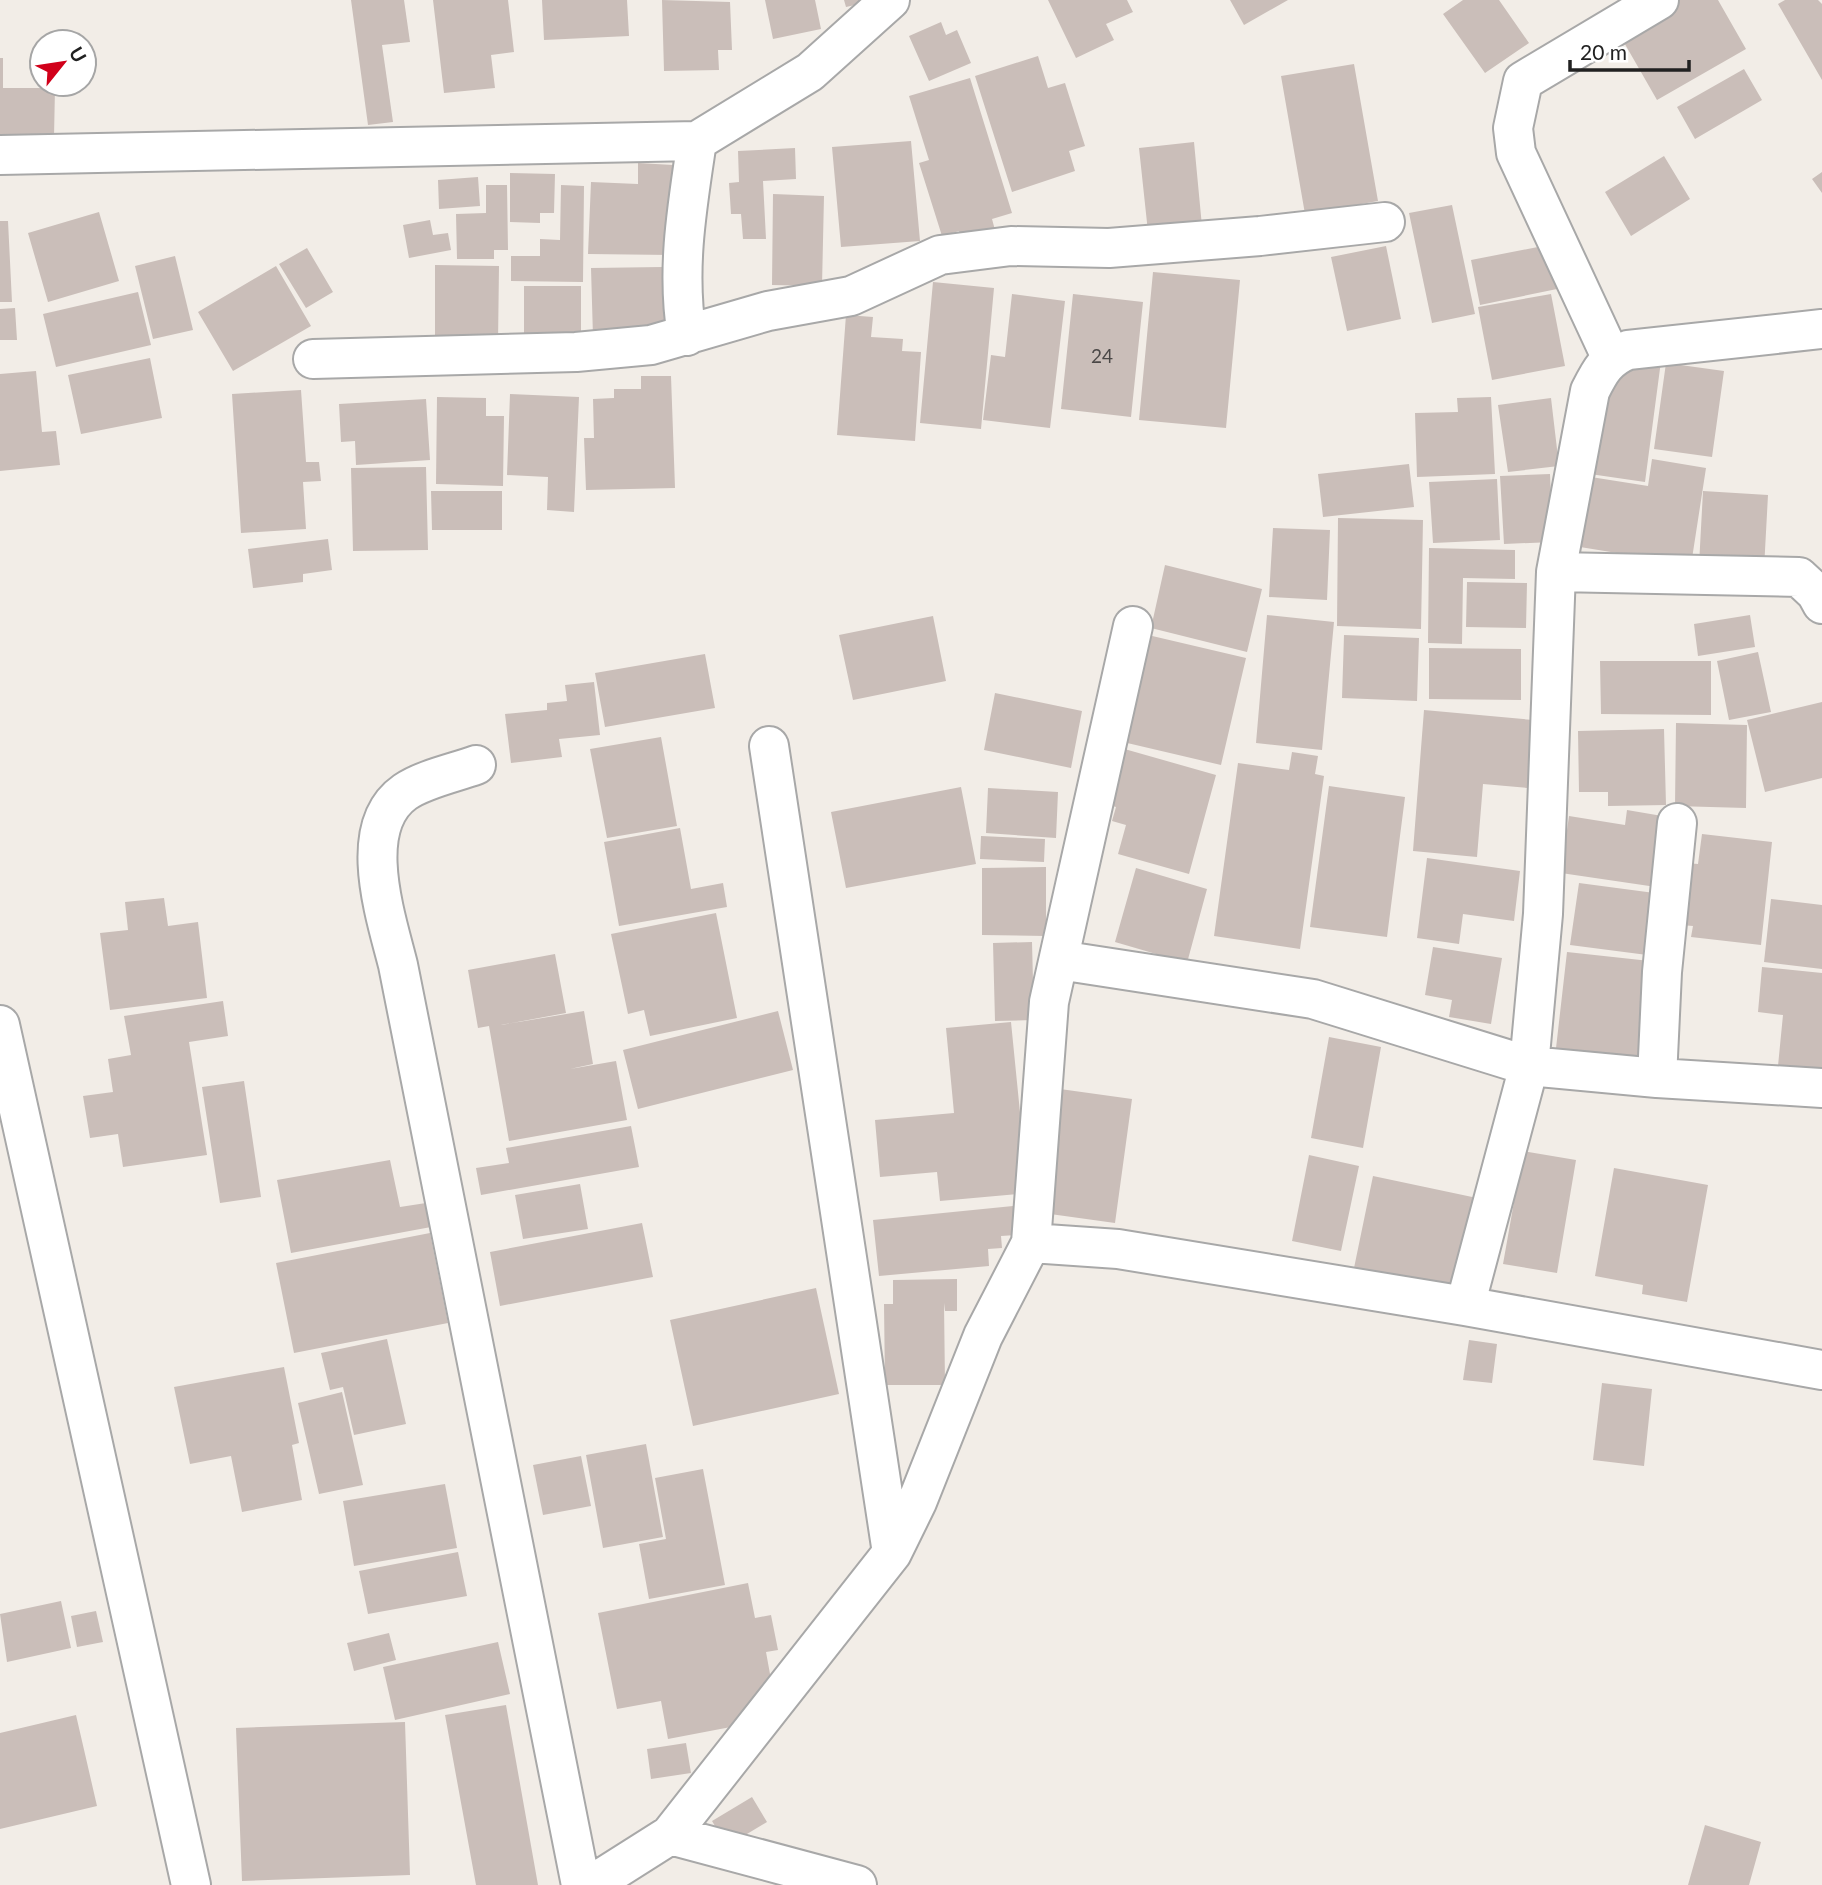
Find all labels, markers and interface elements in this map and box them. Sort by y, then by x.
north arrow [28,28,98,98]
scale bar [1570,28,1689,72]
text: 20 m [1580,39,1627,64]
text: U [65,42,92,66]
house number: 24 [1091,344,1113,367]

